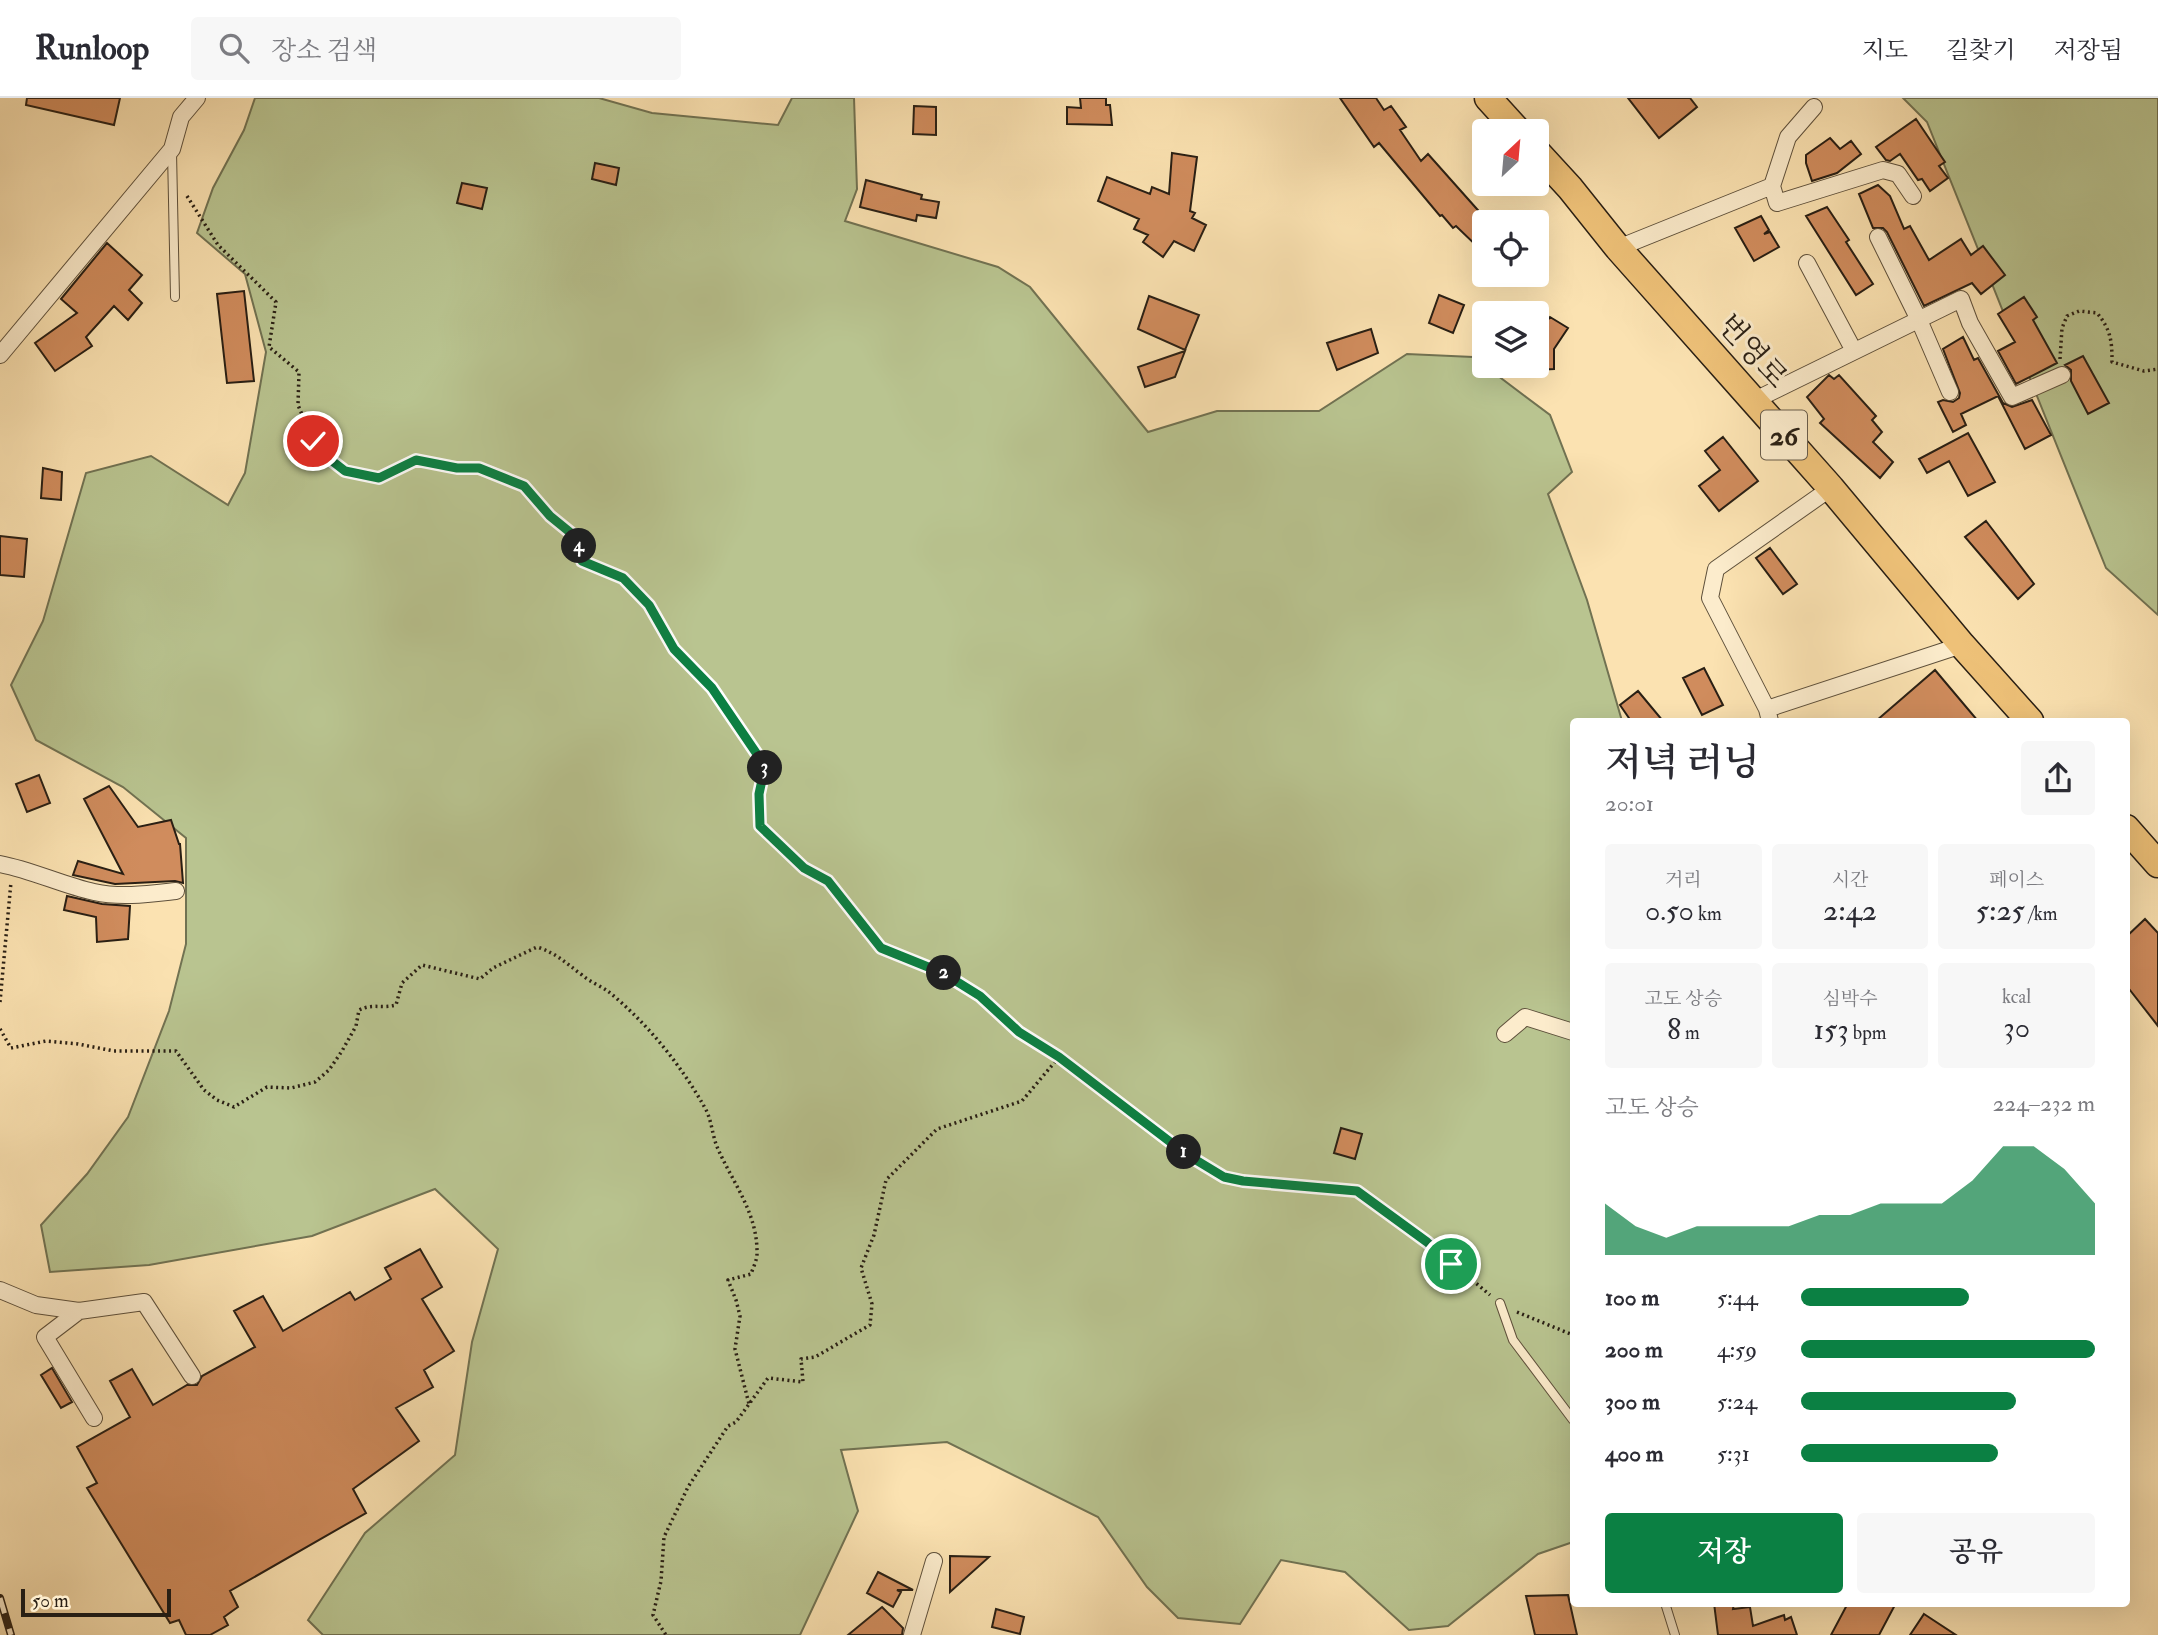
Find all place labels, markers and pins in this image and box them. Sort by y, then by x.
pin [283,411,343,471]
pin: 4 [562,528,596,564]
pin: 3 [748,750,782,786]
pin: 2 [926,956,962,990]
pin: 1 [1166,1134,1202,1170]
pin [1421,1234,1481,1294]

